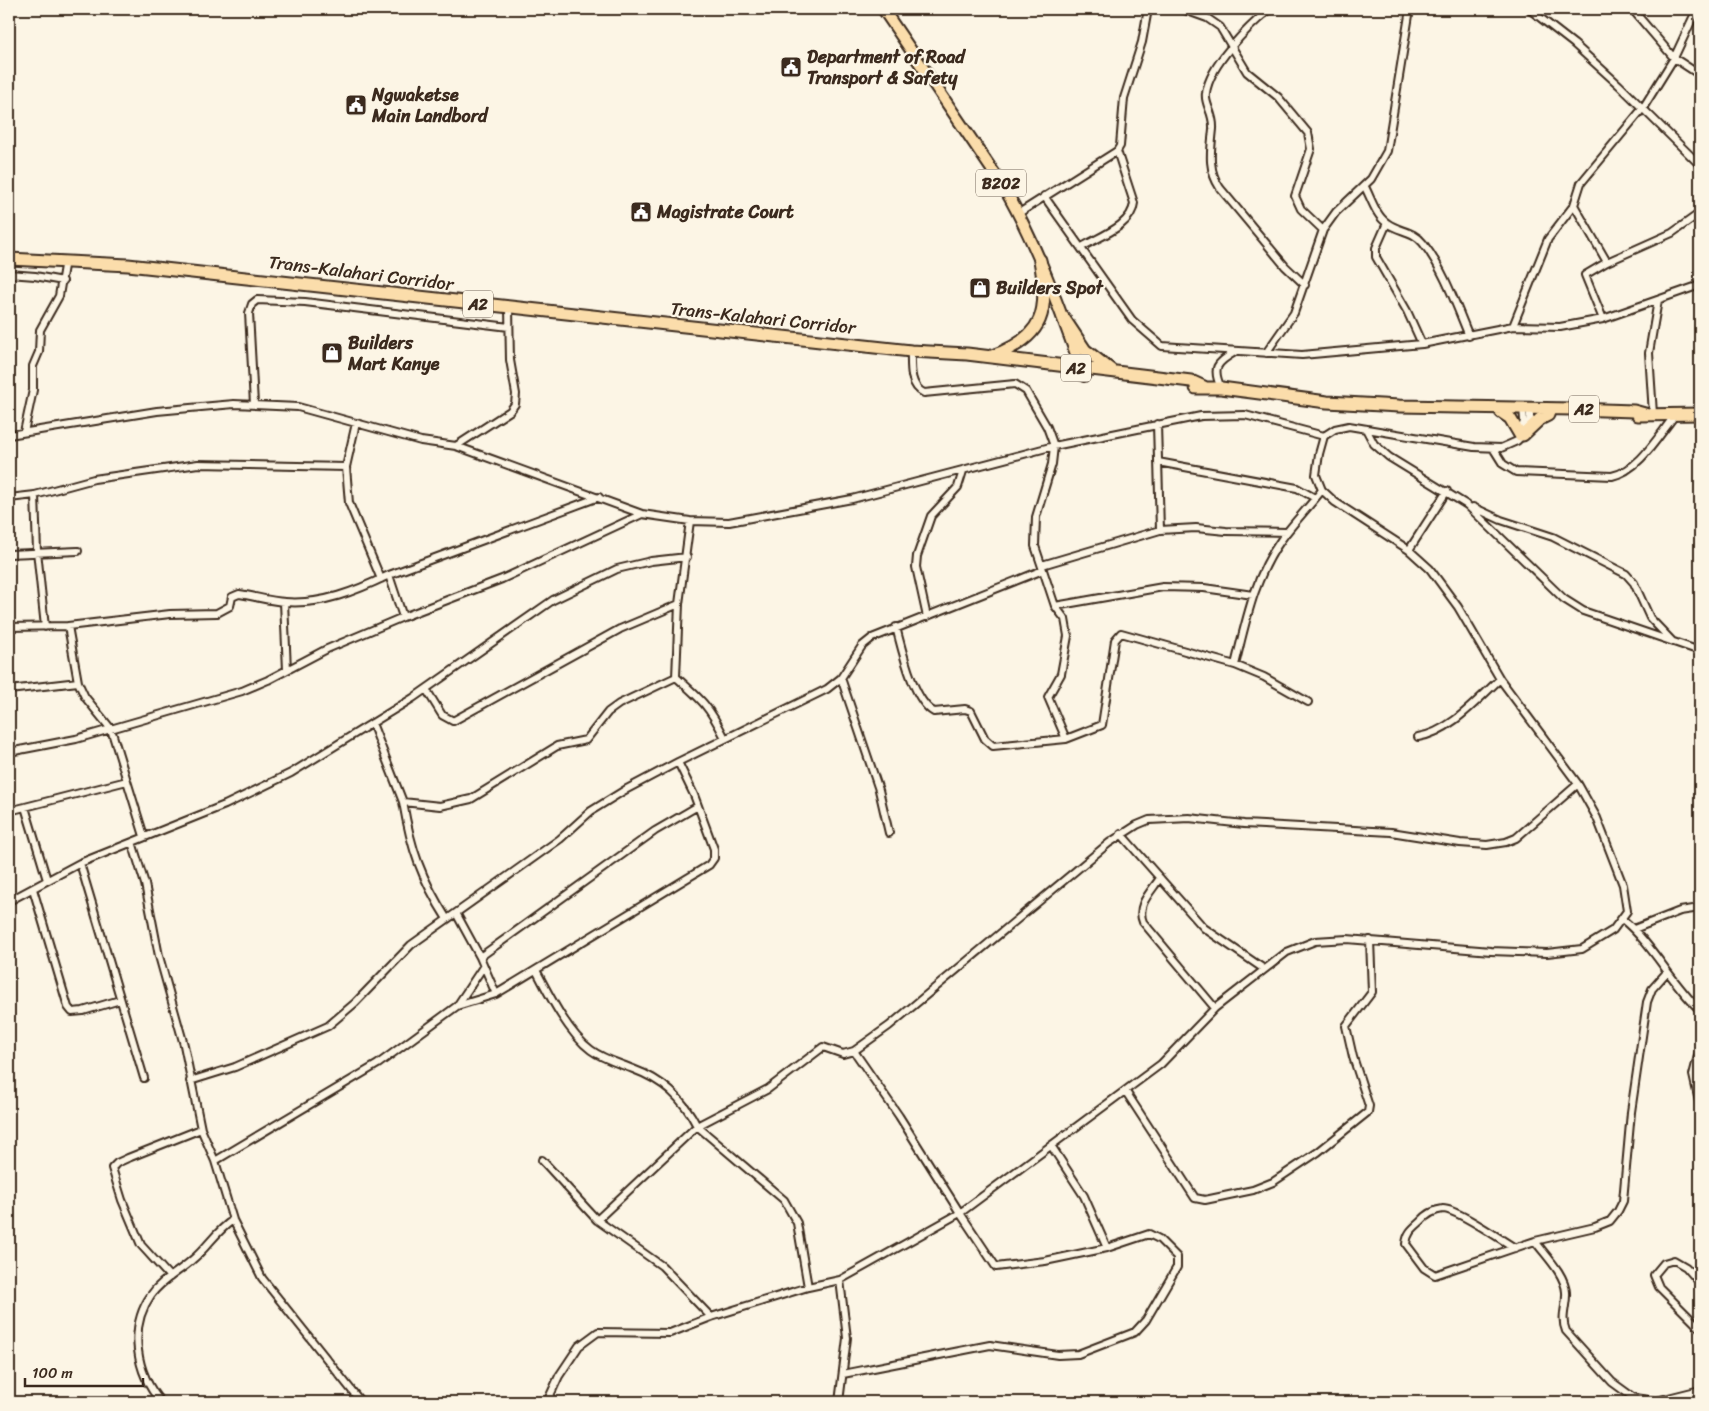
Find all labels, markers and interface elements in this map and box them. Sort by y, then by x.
place label: Department of Road Transport & Safety [807,41,966,94]
public building icon: Department of Road Transport & Safety [779,55,803,79]
place label: Ngwaketse Main Landbord [371,79,489,132]
public building icon: Ngwaketse Main Landbord [344,93,368,117]
road number: B202 [976,170,1026,197]
place label: Magistrate Court [656,196,794,228]
public building icon: Magistrate Court [629,200,653,224]
street label: Trans-Kalahari Corridor [267,246,457,300]
place label: Builders Spot [996,272,1105,304]
shop icon: Builders Spot [968,276,992,300]
road number: A2 [463,290,493,318]
street label: Trans-Kalahari Corridor [669,292,859,344]
place label: Builders Mart Kanye [347,327,440,380]
shop icon: Builders Mart Kanye [320,341,344,365]
road number: A2 [1061,354,1091,382]
road number: A2 [1569,396,1599,422]
scale bar [25,1356,142,1388]
text: 100 m [32,1360,73,1386]

